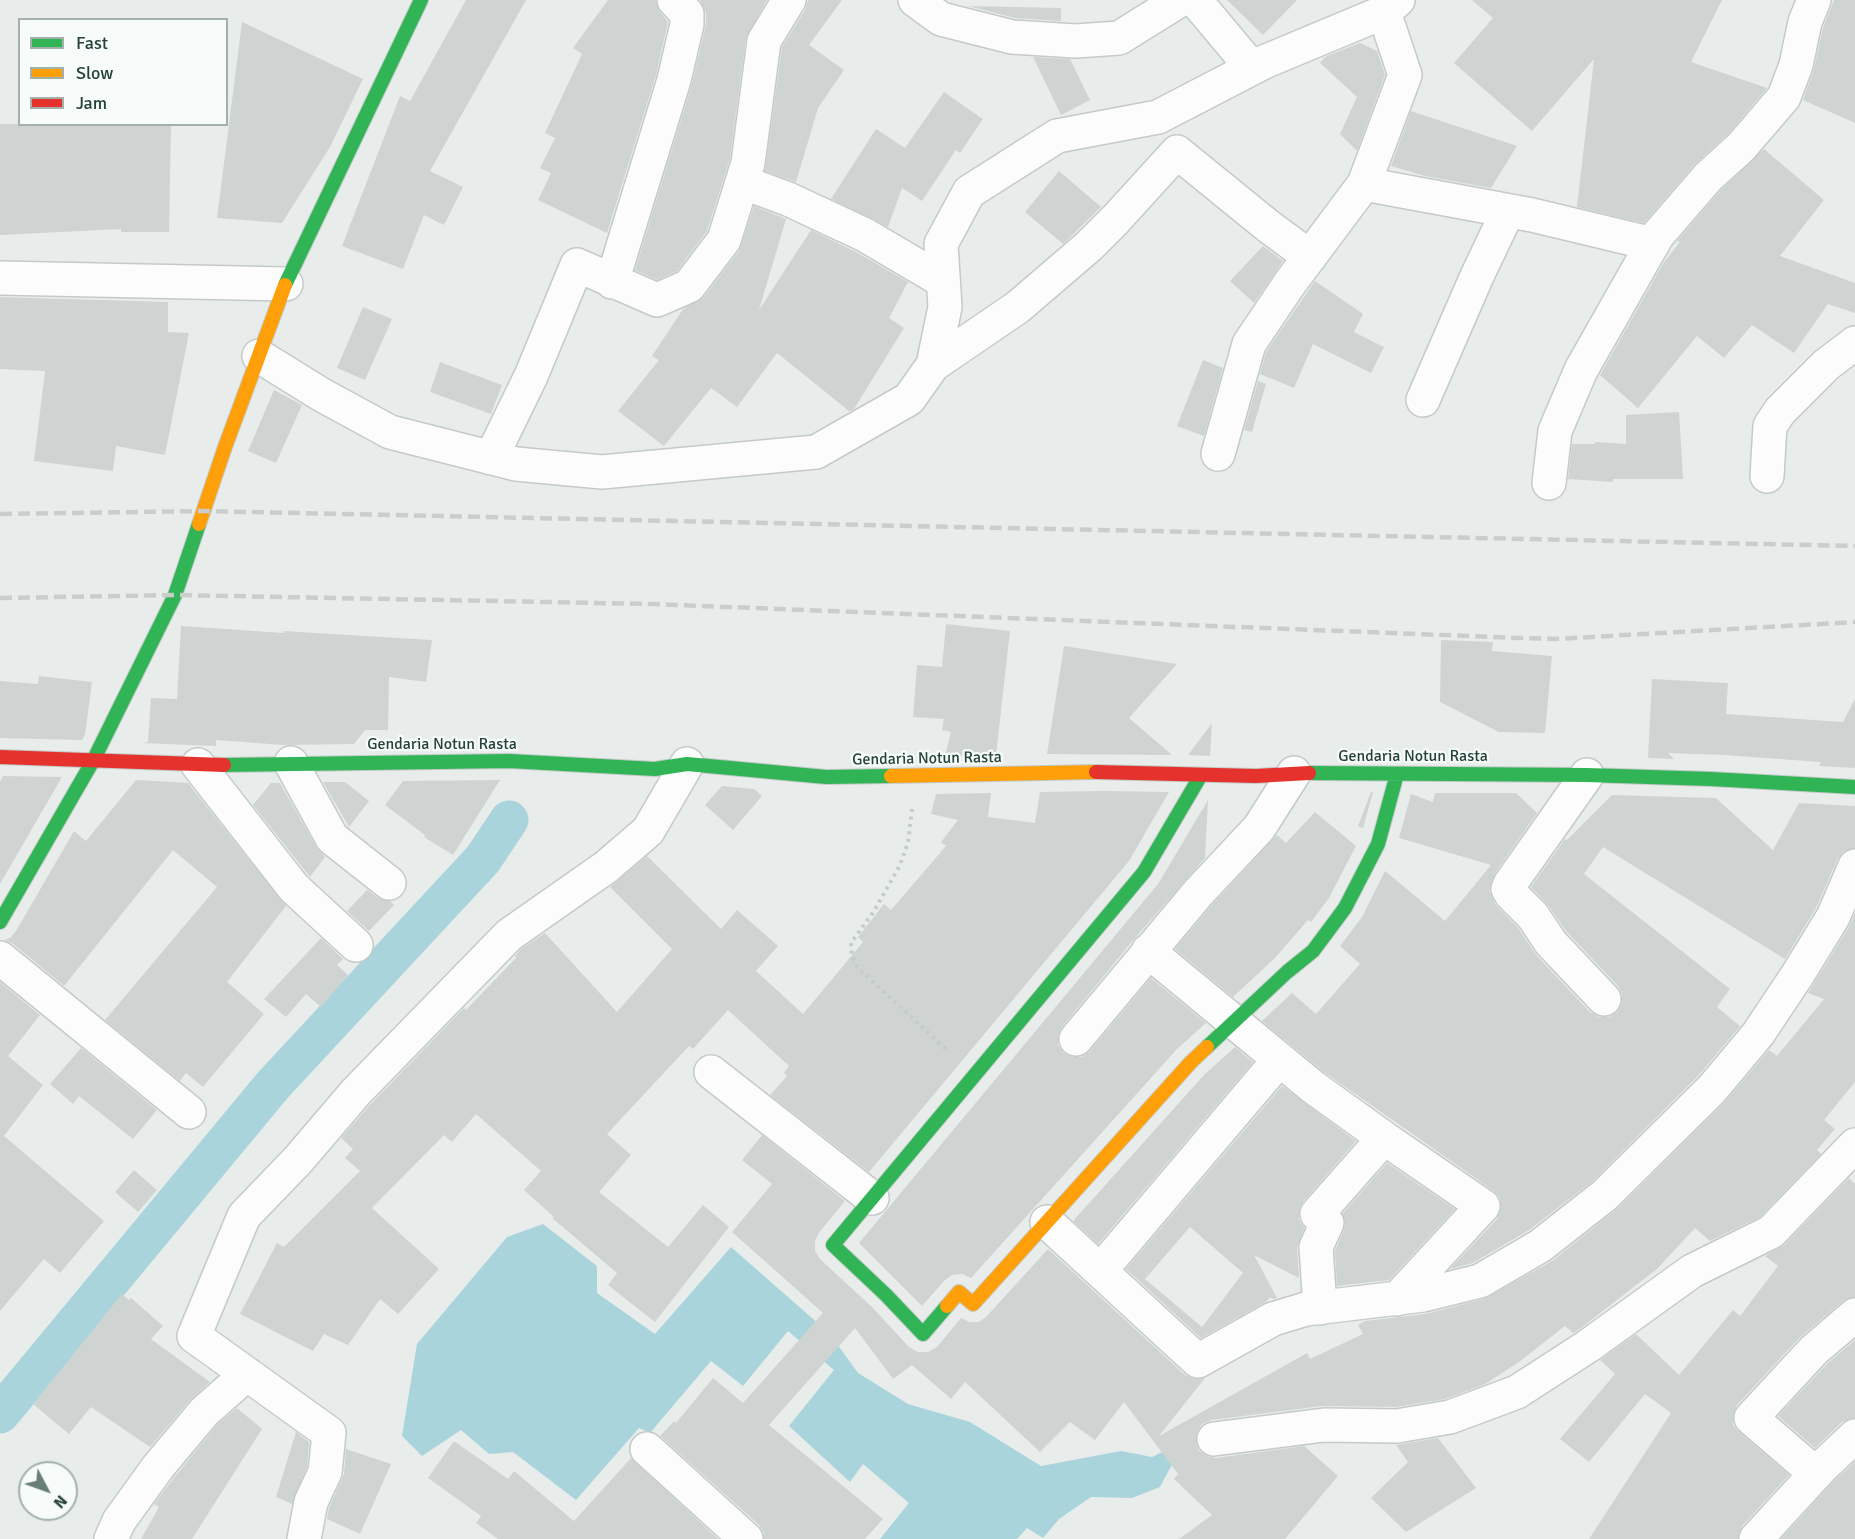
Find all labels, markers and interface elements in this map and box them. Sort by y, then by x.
legend [18,18,228,126]
text: Fast [76,32,108,54]
text: Slow [76,62,113,84]
text: Jam [76,92,107,114]
street label: Gendaria Notun Rasta [367,735,517,755]
street label: Gendaria Notun Rasta [1338,747,1488,767]
street label: Gendaria Notun Rasta [852,748,1002,770]
north arrow [18,1461,78,1521]
text: N [49,1491,71,1512]

